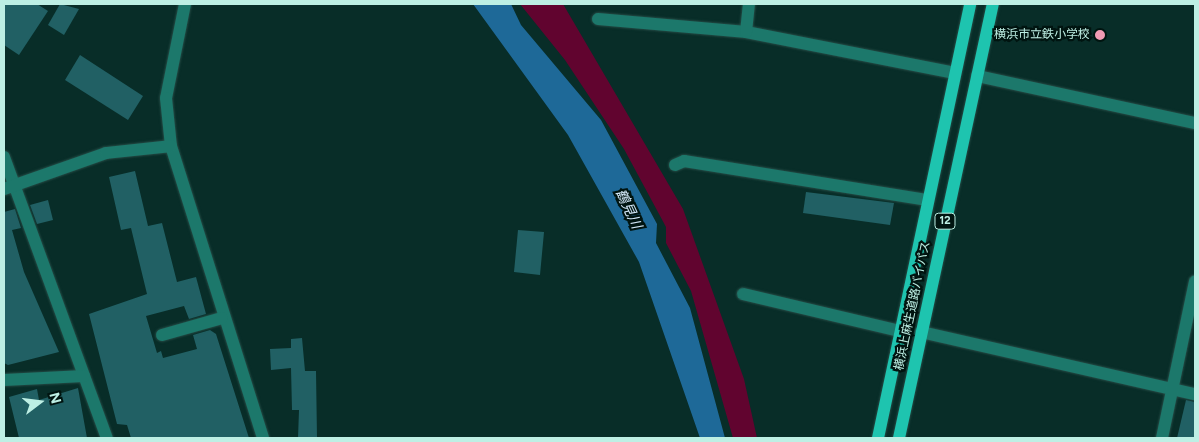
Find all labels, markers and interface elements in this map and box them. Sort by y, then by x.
place label: 横浜市立鉄小学校 [994,28,1090,42]
marker: 横浜市立鉄小学校 [1094,29,1106,41]
water label: 鶴見川 [612,186,644,232]
road number: 12 [934,212,956,230]
street label: 横浜上麻生道路バイパス [892,240,934,372]
north arrow [15,377,65,427]
text: N [45,391,65,405]

